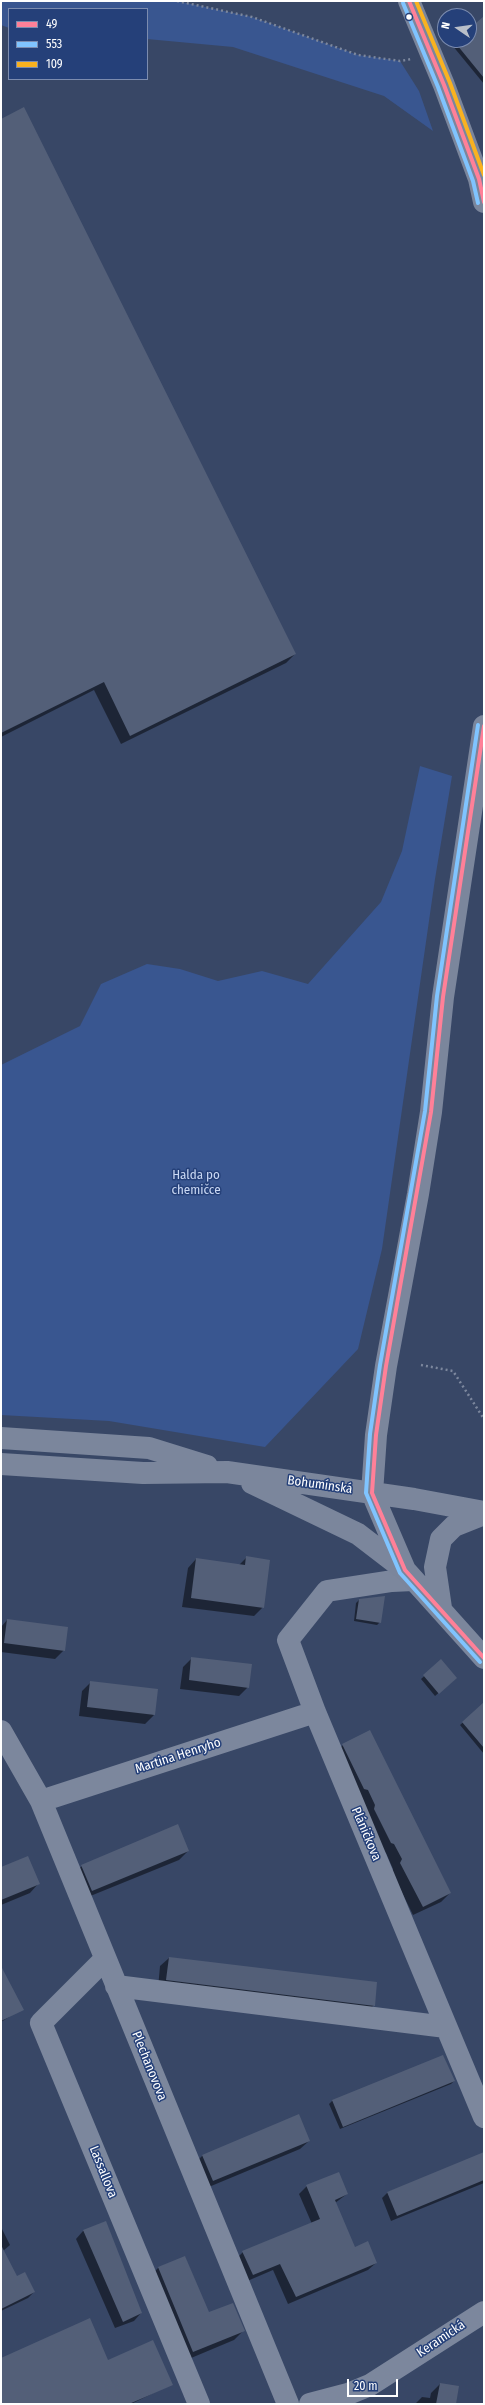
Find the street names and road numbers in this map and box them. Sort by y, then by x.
street label: Bohumínská [286,1473,354,1497]
street label: Martina Henryho [133,1735,223,1777]
street label: Pláničkova [348,1805,384,1863]
street label: Plechanovova [128,2029,170,2103]
street label: Lassallova [86,2144,120,2200]
street label: Keramická [414,2317,468,2361]

